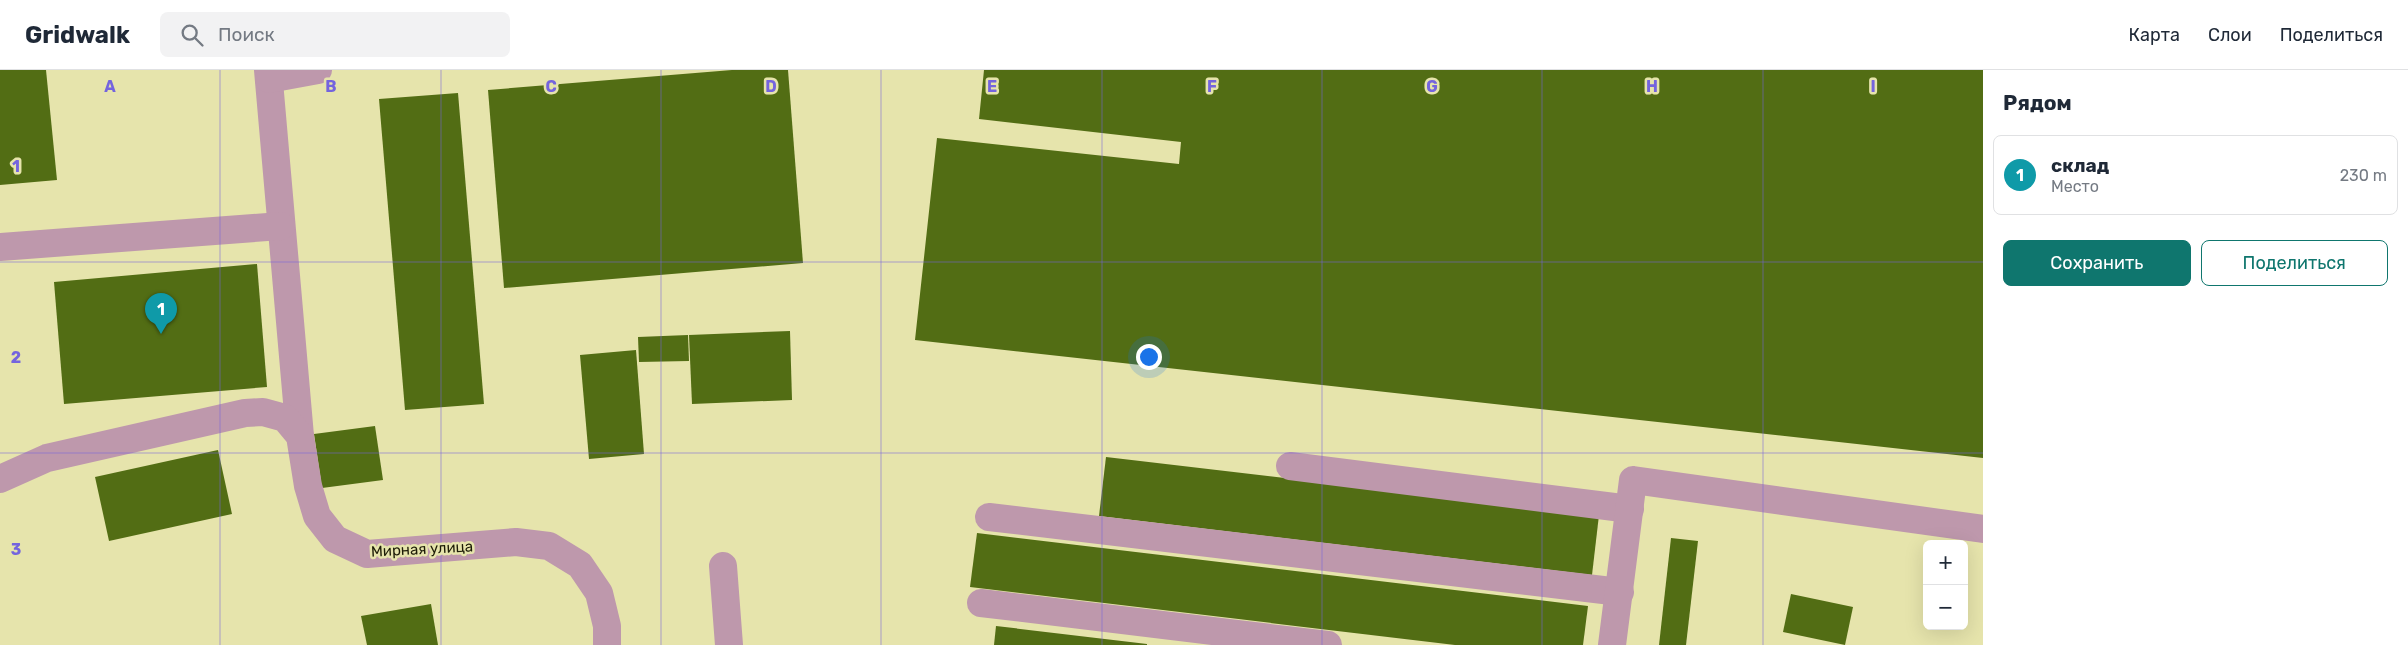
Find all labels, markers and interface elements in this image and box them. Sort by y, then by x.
search box [160,12,510,57]
text: Gridwalk [25,21,130,49]
icon: search [178,21,206,49]
text: Поиск [218,23,275,46]
text: Карта [2129,24,2180,46]
text: Слои [2208,24,2252,46]
text: Поделиться [2280,24,2383,46]
text: A [104,77,116,96]
text: B [325,77,337,96]
text: C [545,77,557,96]
text: D [765,77,777,96]
text: E [987,77,997,96]
text: F [1207,77,1217,96]
text: G [1426,77,1438,96]
text: H [1646,77,1658,96]
text: I [1870,77,1876,96]
text: Рядом [2003,90,2072,115]
text: склад [2051,154,2109,177]
text: 1 [12,157,20,176]
text: 1 [2016,166,2024,185]
text: 230 m [2340,166,2387,185]
text: Место [2051,177,2099,196]
button: Сохранить [2003,240,2191,286]
button: Поделиться [2201,240,2388,286]
pin: 1 [145,293,177,334]
your location [1136,344,1162,370]
text: 2 [11,348,21,367]
street label: Мирная улица [370,537,474,561]
text: 3 [11,540,21,559]
map controls [1923,540,1968,630]
button: + [1923,540,1968,585]
button: − [1923,585,1968,630]

